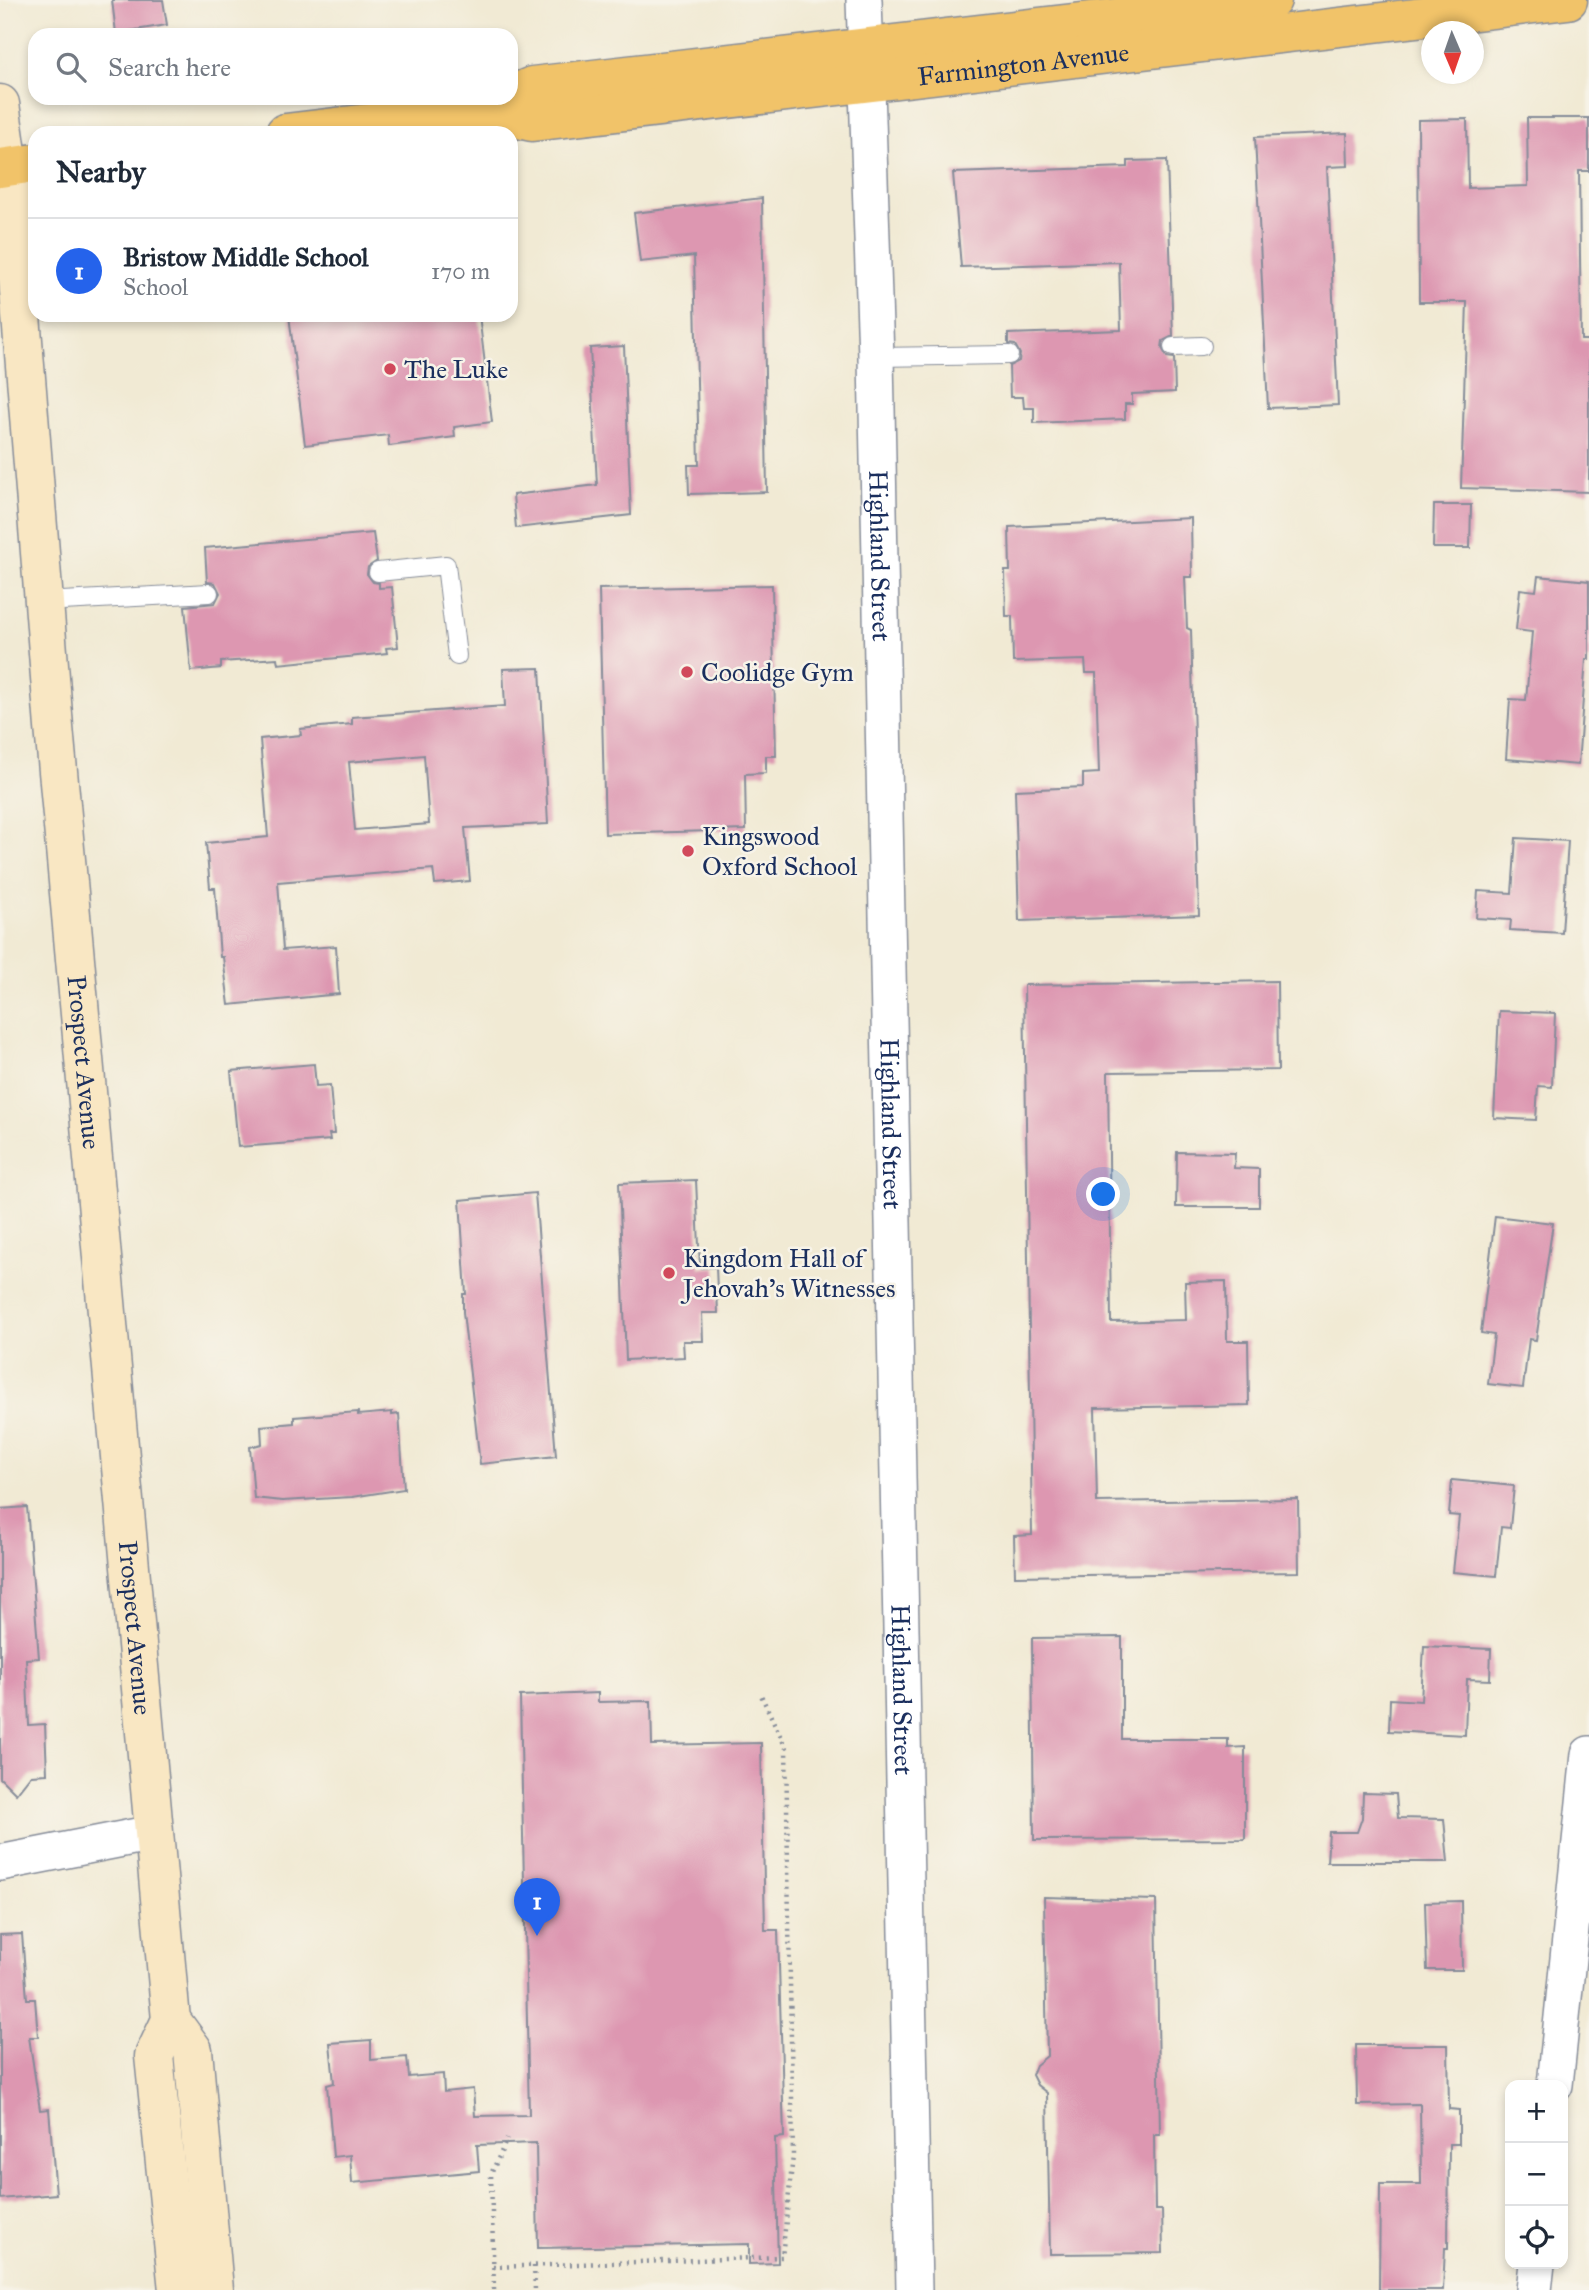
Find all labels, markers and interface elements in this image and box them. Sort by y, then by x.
north arrow [1421,21,1484,84]
search box [28,28,518,105]
street label: Farmington Avenue [916,36,1131,92]
icon: search [52,48,90,86]
text: Search here [108,51,231,83]
text: Nearby [56,154,146,190]
text: Bristow Middle School [123,241,369,273]
text: 1 [74,257,84,285]
text: 170 m [431,257,490,285]
text: School [123,273,188,301]
place label: The Luke [404,353,509,385]
marker: The Luke [382,361,398,377]
street label: Highland Street [862,470,898,642]
place label: Coolidge Gym [701,656,854,688]
marker: Coolidge Gym [679,664,695,680]
place label: Kingswood Oxford School [702,820,857,882]
marker: Kingswood Oxford School [680,843,696,859]
street label: Prospect Avenue [61,974,108,1151]
street label: Highland Street [873,1038,909,1210]
your location [1086,1177,1120,1211]
place label: Kingdom Hall of Jehovah's Witnesses [680,1242,895,1304]
marker: Kingdom Hall of Jehovah's Witnesses [661,1265,677,1281]
street label: Prospect Avenue [112,1539,159,1717]
street label: Highland Street [885,1603,920,1776]
pin: 1 [514,1878,560,1936]
map controls [1505,2080,1568,2269]
button: + [1505,2080,1568,2143]
button: − [1505,2143,1568,2206]
button: locate [1505,2206,1568,2269]

